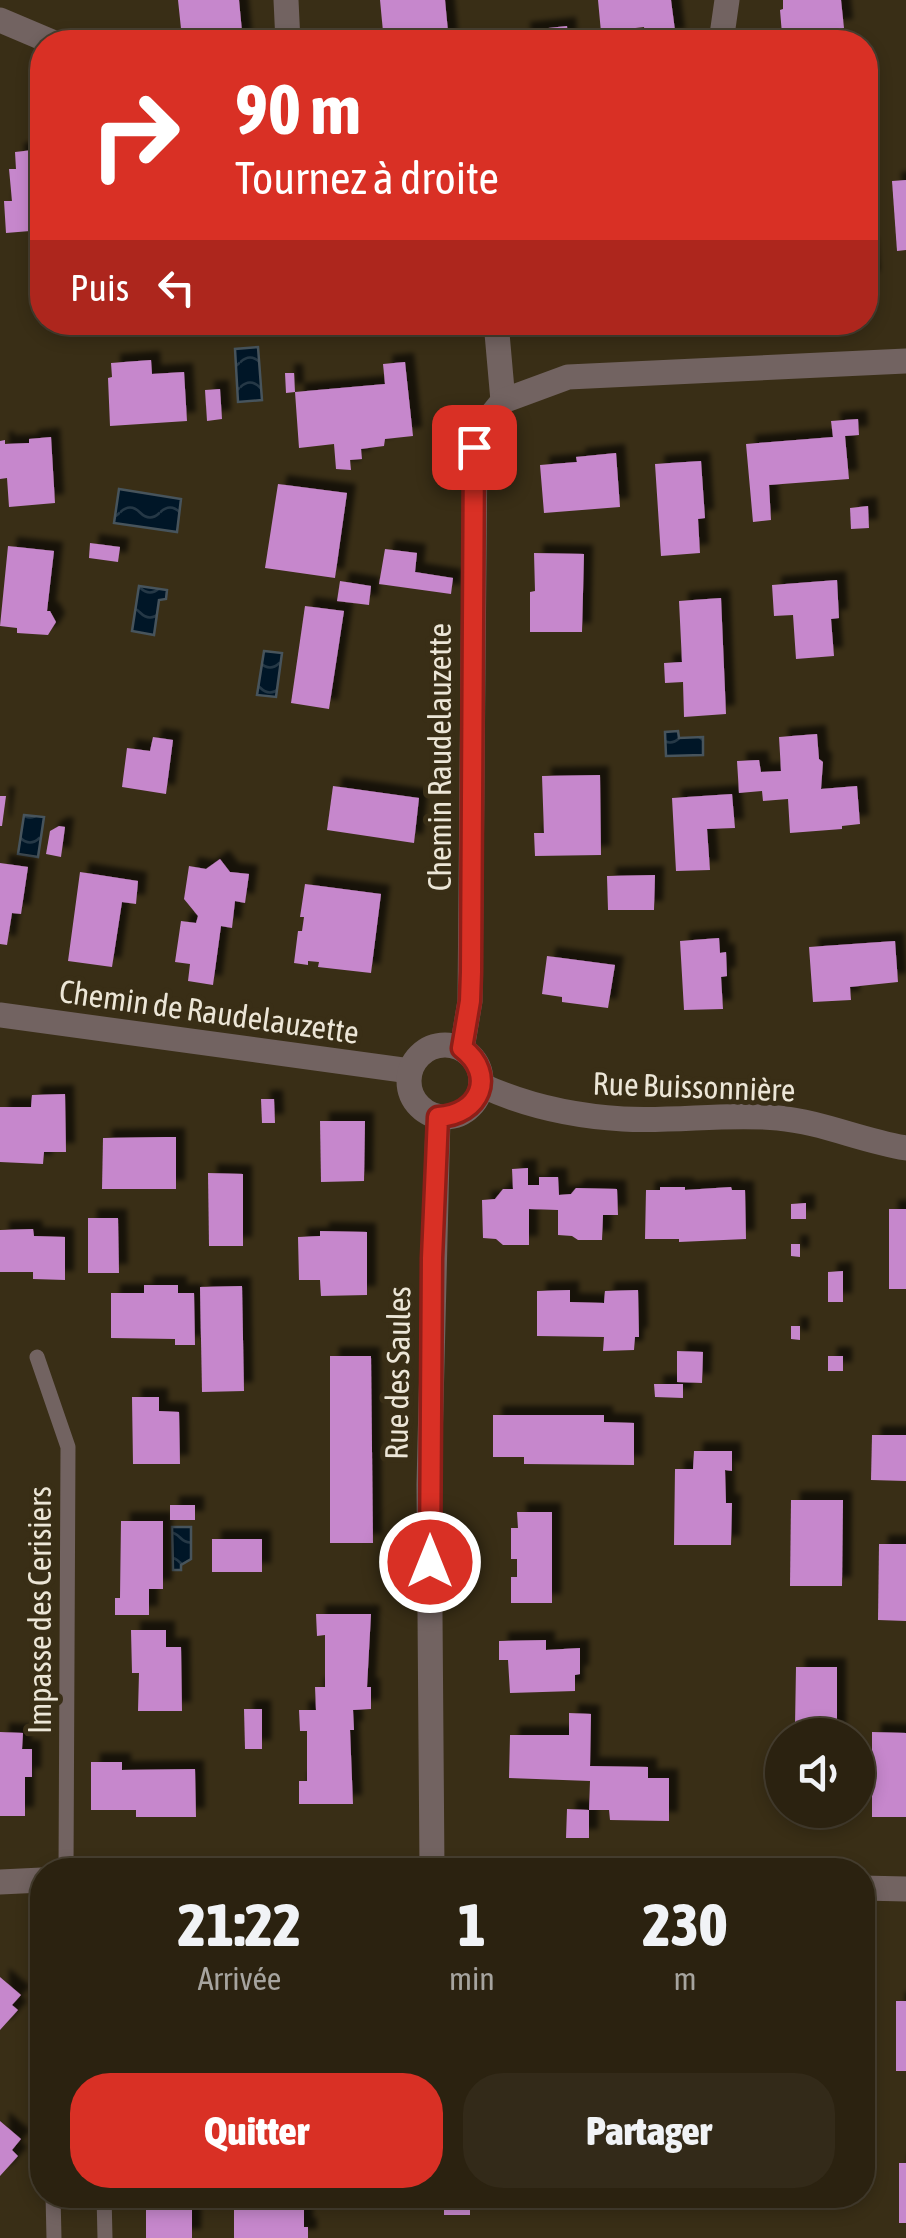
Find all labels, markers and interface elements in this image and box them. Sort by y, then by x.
text: 90 m [235,69,361,149]
icon: right [70,70,200,200]
text: Tournez à droite [235,152,499,204]
icon: left [149,260,204,315]
text: Puis [70,266,129,309]
pin [432,405,517,490]
icon: arrive [447,420,502,475]
street label: Chemin Raudelauzette [421,623,458,891]
street label: Chemin de Raudelauzette [57,972,361,1051]
street label: Rue Buissonnière [592,1064,796,1109]
street label: Rue des Saules [377,1286,418,1460]
street label: Impasse des Cerisiers [21,1486,58,1734]
position arrow [378,1510,482,1614]
map controls [765,1718,875,1828]
button: sound [765,1718,875,1828]
text: 21:22 [178,1890,301,1959]
text: 1 [458,1890,486,1959]
text: 230 [643,1890,727,1959]
text: Arrivée [198,1960,281,1997]
text: min [449,1960,495,1997]
text: m [673,1960,696,1997]
button: Quitter [70,2073,443,2188]
button: Partager [463,2073,835,2188]

